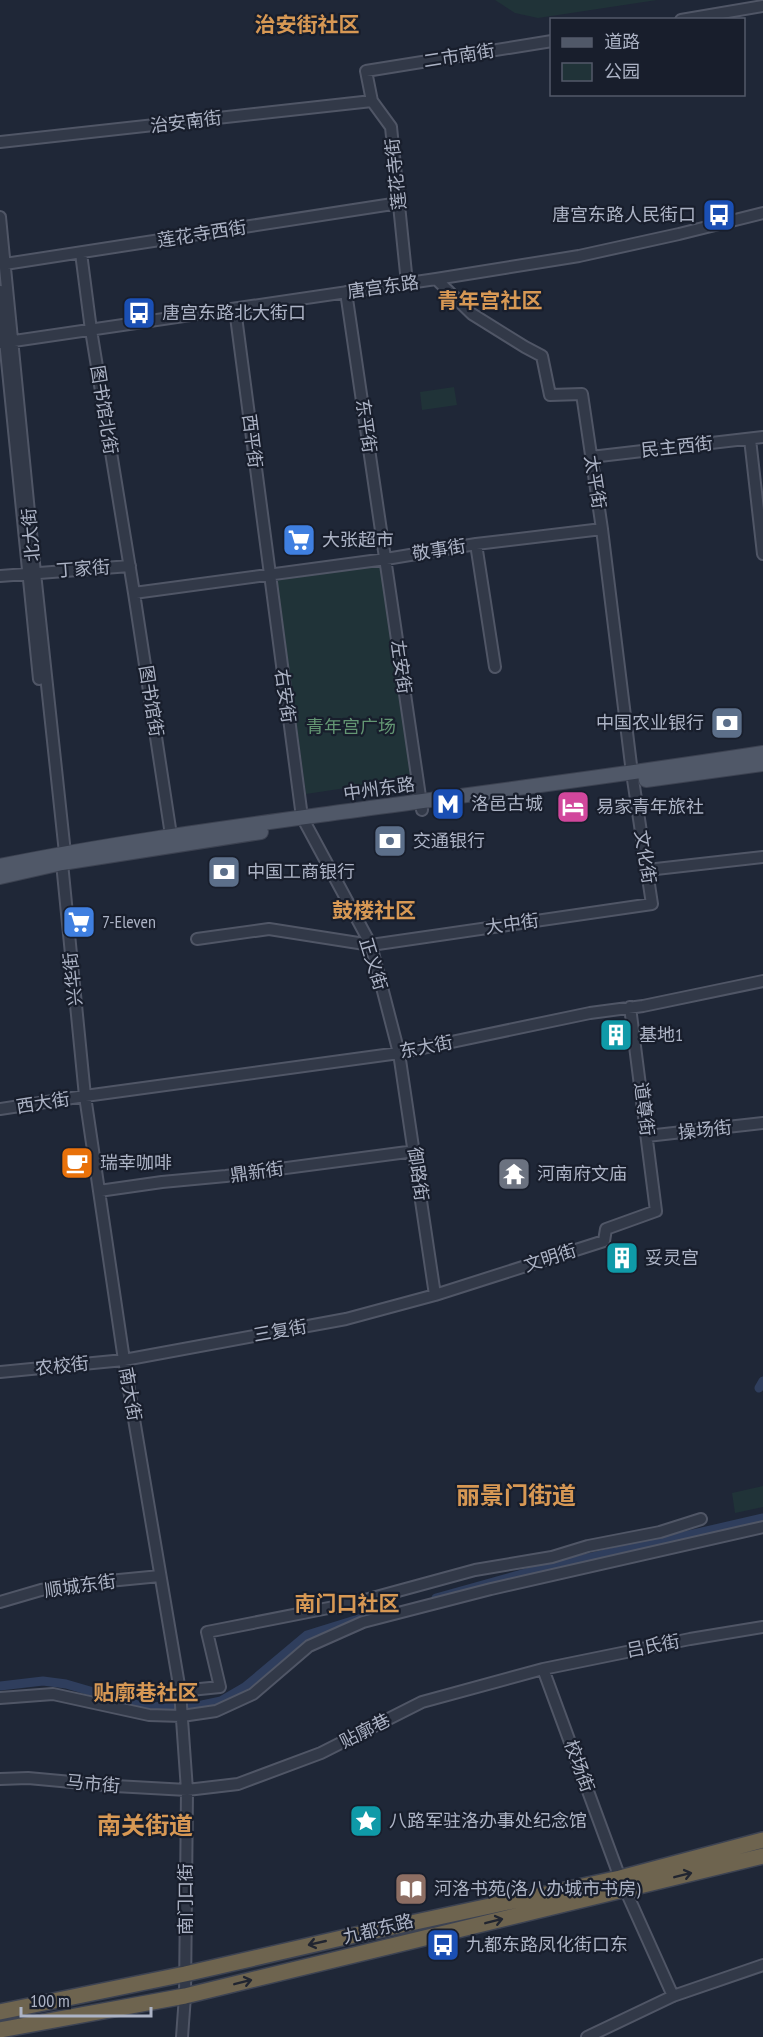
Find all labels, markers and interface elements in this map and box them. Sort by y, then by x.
district label: 治安街社区 [255,11,360,38]
legend [550,18,745,96]
text: 道路 [604,30,640,53]
street label: 二市南街 [422,39,496,72]
text: 公园 [604,60,640,83]
street label: 治安南街 [149,106,223,137]
street label: 莲花寺街 [380,137,411,211]
bus stop icon: 唐宫东路人民街口 [701,197,737,233]
place label: 唐宫东路人民街口 [552,203,696,226]
street label: 莲花寺西街 [156,215,248,252]
street label: 唐宫东路 [346,270,420,303]
district label: 青年宫社区 [438,287,543,314]
bus stop icon: 唐宫东路北大街口 [121,295,157,331]
place label: 唐宫东路北大街口 [162,301,306,324]
street label: 图书馆北街 [86,364,123,456]
street label: 东平街 [351,398,382,454]
street label: 西平街 [238,413,267,469]
street label: 民主西街 [640,431,714,462]
street label: 太平街 [580,453,611,510]
street label: 北大街 [17,507,44,563]
supermarket icon: 大张超市 [281,522,317,558]
place label: 大张超市 [322,528,394,551]
street label: 敬事街 [410,534,467,565]
street label: 丁家街 [55,555,111,582]
street label: 左安街 [386,639,417,695]
street label: 图书馆街 [135,664,168,738]
street label: 右安街 [270,668,301,724]
bank icon: 中国农业银行 [709,705,745,741]
place label: 中国农业银行 [596,711,704,734]
park label: 青年宫广场 [306,715,396,738]
street label: 中州东路 [342,772,416,805]
metro station icon: 洛邑古城 [430,786,466,822]
hotel icon: 易家青年旅社 [555,789,591,825]
place label: 洛邑古城 [471,792,543,815]
place label: 易家青年旅社 [596,795,704,818]
bank icon: 交通银行 [372,823,408,859]
street label: 文化街 [630,828,661,885]
place label: 交通银行 [413,829,485,852]
bank icon: 中国工商银行 [206,854,242,890]
place label: 中国工商银行 [247,860,355,883]
district label: 鼓楼社区 [332,897,416,924]
supermarket icon: 7-Eleven [61,904,97,940]
street label: 大中街 [484,908,540,939]
place label: 7-Eleven [102,910,156,933]
street label: 正义街 [355,935,392,993]
street label: 兴华街 [58,951,87,1007]
building icon: 基地1 [598,1017,634,1053]
place label: 基地1 [639,1023,683,1046]
street label: 东大街 [397,1030,455,1063]
street label: 道尊街 [630,1081,659,1137]
street label: 西大街 [14,1087,71,1118]
street label: 操场街 [677,1115,733,1144]
cafe icon: 瑞幸咖啡 [59,1145,95,1181]
street label: 御路街 [403,1146,434,1202]
place label: 瑞幸咖啡 [100,1151,172,1174]
street label: 鼎新街 [229,1156,285,1187]
temple icon: 河南府文庙 [496,1156,532,1192]
place label: 河南府文庙 [537,1162,627,1185]
street label: 文明街 [521,1238,579,1277]
building icon: 妥灵宫 [604,1240,640,1276]
place label: 妥灵宫 [645,1246,699,1269]
street label: 三复街 [251,1314,308,1347]
street label: 农校街 [34,1351,90,1380]
street label: 南大街 [114,1365,147,1422]
district label: 丽景门街道 [456,1480,576,1511]
street label: 顺城东街 [43,1569,117,1602]
district label: 南门口社区 [295,1590,400,1617]
street label: 吕氏街 [624,1629,682,1662]
district label: 贴廓巷社区 [94,1679,199,1706]
street label: 贴廓巷 [335,1708,394,1753]
street label: 校场街 [559,1737,600,1795]
street label: 马市街 [65,1770,121,1797]
place icon: 八路军驻洛办事处纪念馆 [348,1803,384,1839]
place label: 八路军驻洛办事处纪念馆 [389,1809,587,1832]
district label: 南关街道 [97,1810,193,1841]
street label: 南门口街 [174,1863,197,1935]
one-way arrow [673,1869,692,1881]
library icon: 河洛书苑(洛八办城市书房) [393,1871,429,1907]
place label: 河洛书苑(洛八办城市书房) [434,1877,641,1900]
street label: 九都东路 [340,1909,416,1948]
one-way arrow [484,1915,503,1927]
bus stop icon: 九都东路凤化街口东 [425,1927,461,1963]
place label: 九都东路凤化街口东 [466,1933,628,1956]
one-way arrow [308,1938,327,1950]
one-way arrow [233,1976,252,1988]
scale bar [21,1980,152,2018]
text: 100 m [30,1989,70,2012]

